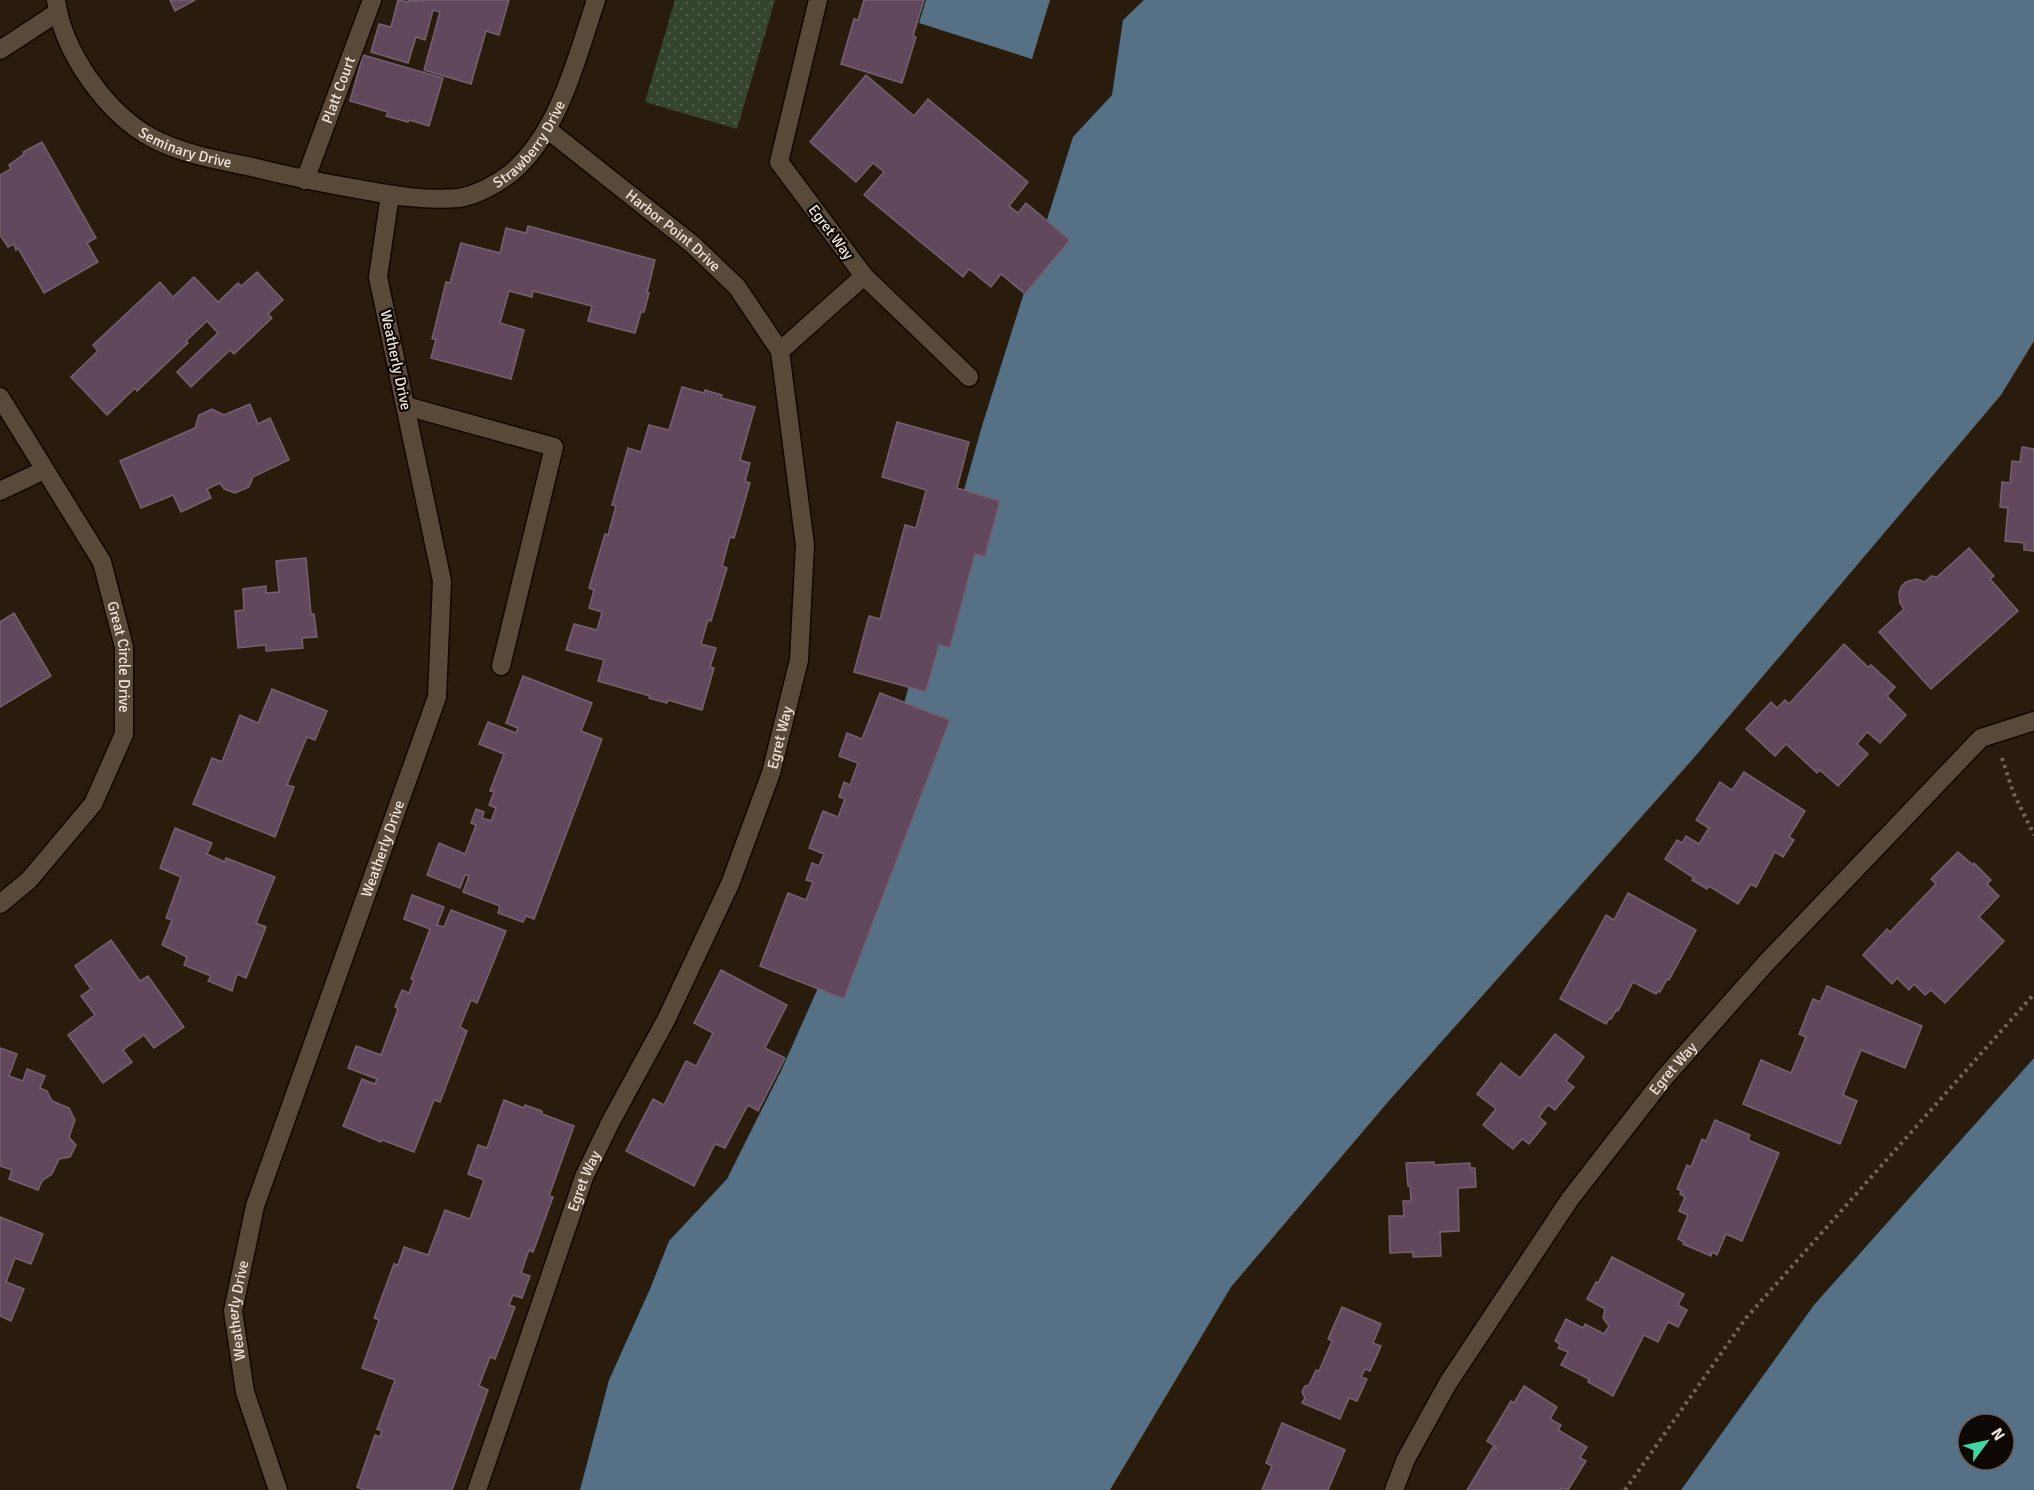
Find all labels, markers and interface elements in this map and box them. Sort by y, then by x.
street label: Platt Court [318,54,359,126]
street label: Strawberry Drive [490,98,569,192]
street label: Seminary Drive [135,123,233,172]
street label: Harbor Point Drive [622,186,724,275]
street label: Egret Way [805,201,857,263]
street label: Weatherly Drive [377,308,415,412]
street label: Great Circle Drive [103,599,133,713]
street label: Egret Way [763,704,796,771]
street label: Weatherly Drive [357,798,408,900]
street label: Egret Way [1645,1038,1701,1099]
street label: Egret Way [564,1148,604,1214]
street label: Weatherly Drive [224,1259,252,1362]
north arrow [1956,1412,2016,1472]
text: N [1986,1424,2009,1444]

